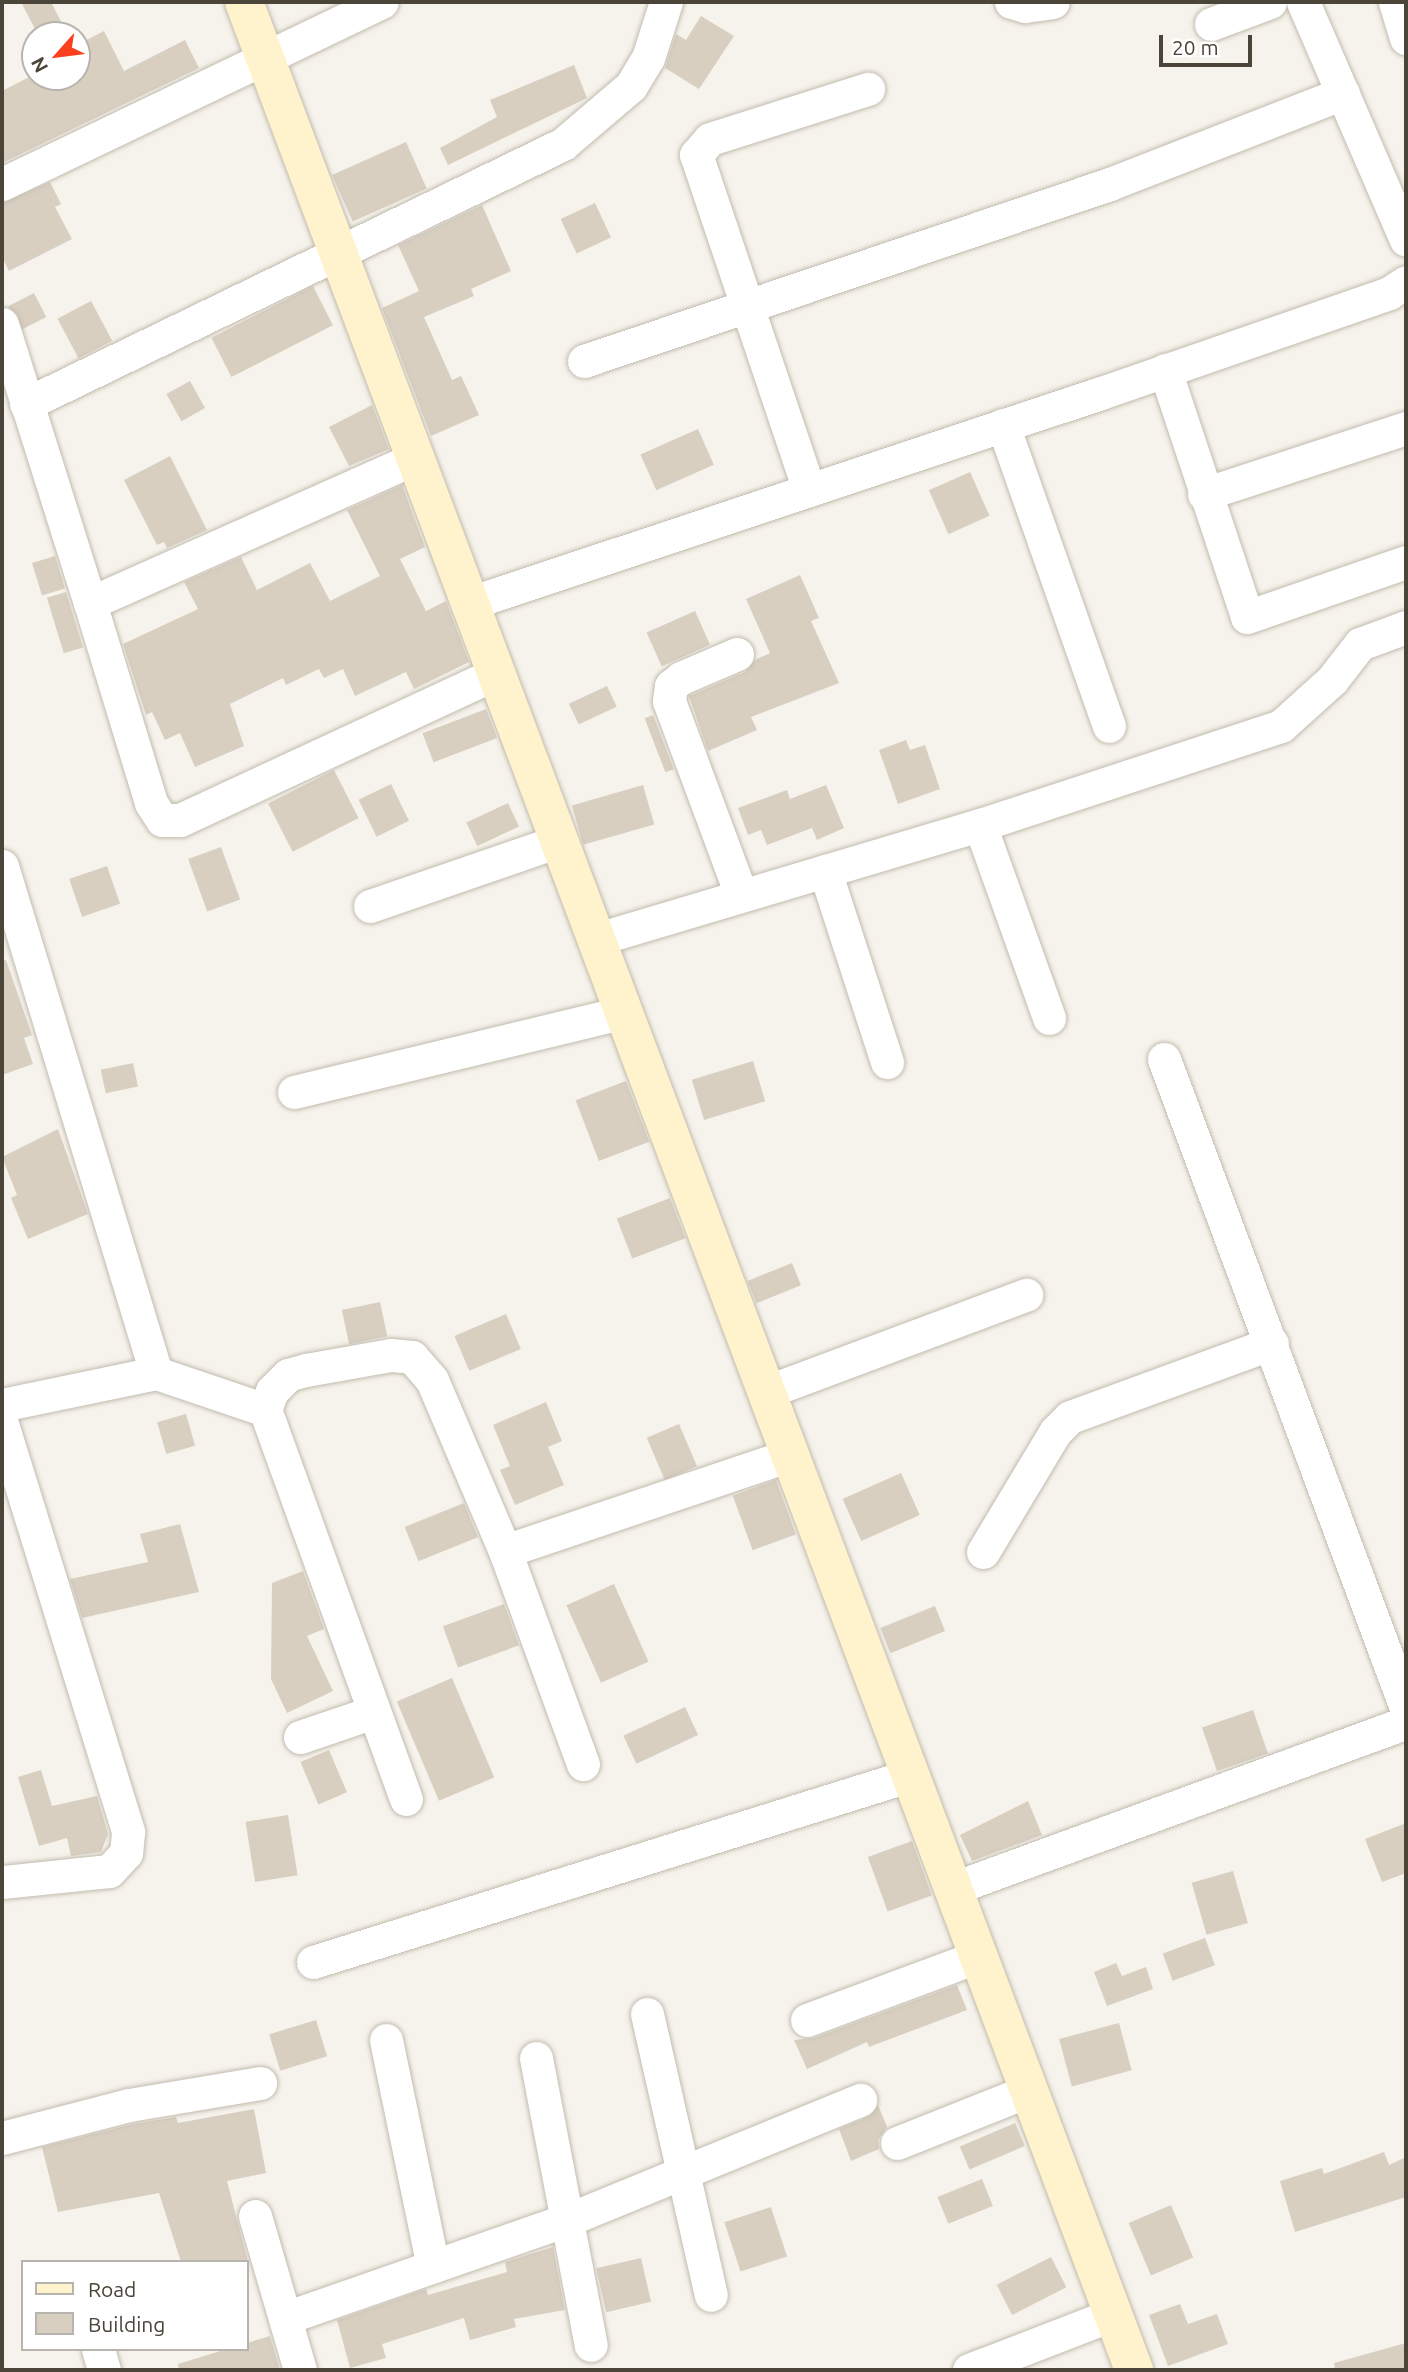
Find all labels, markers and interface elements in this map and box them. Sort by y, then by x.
north arrow [21,21,91,91]
scale bar [1163,21,1256,65]
text: 20 m [1172,35,1219,59]
text: N [26,53,52,76]
legend [21,2260,248,2351]
text: Road [88,2277,136,2301]
text: Building [88,2312,165,2336]

